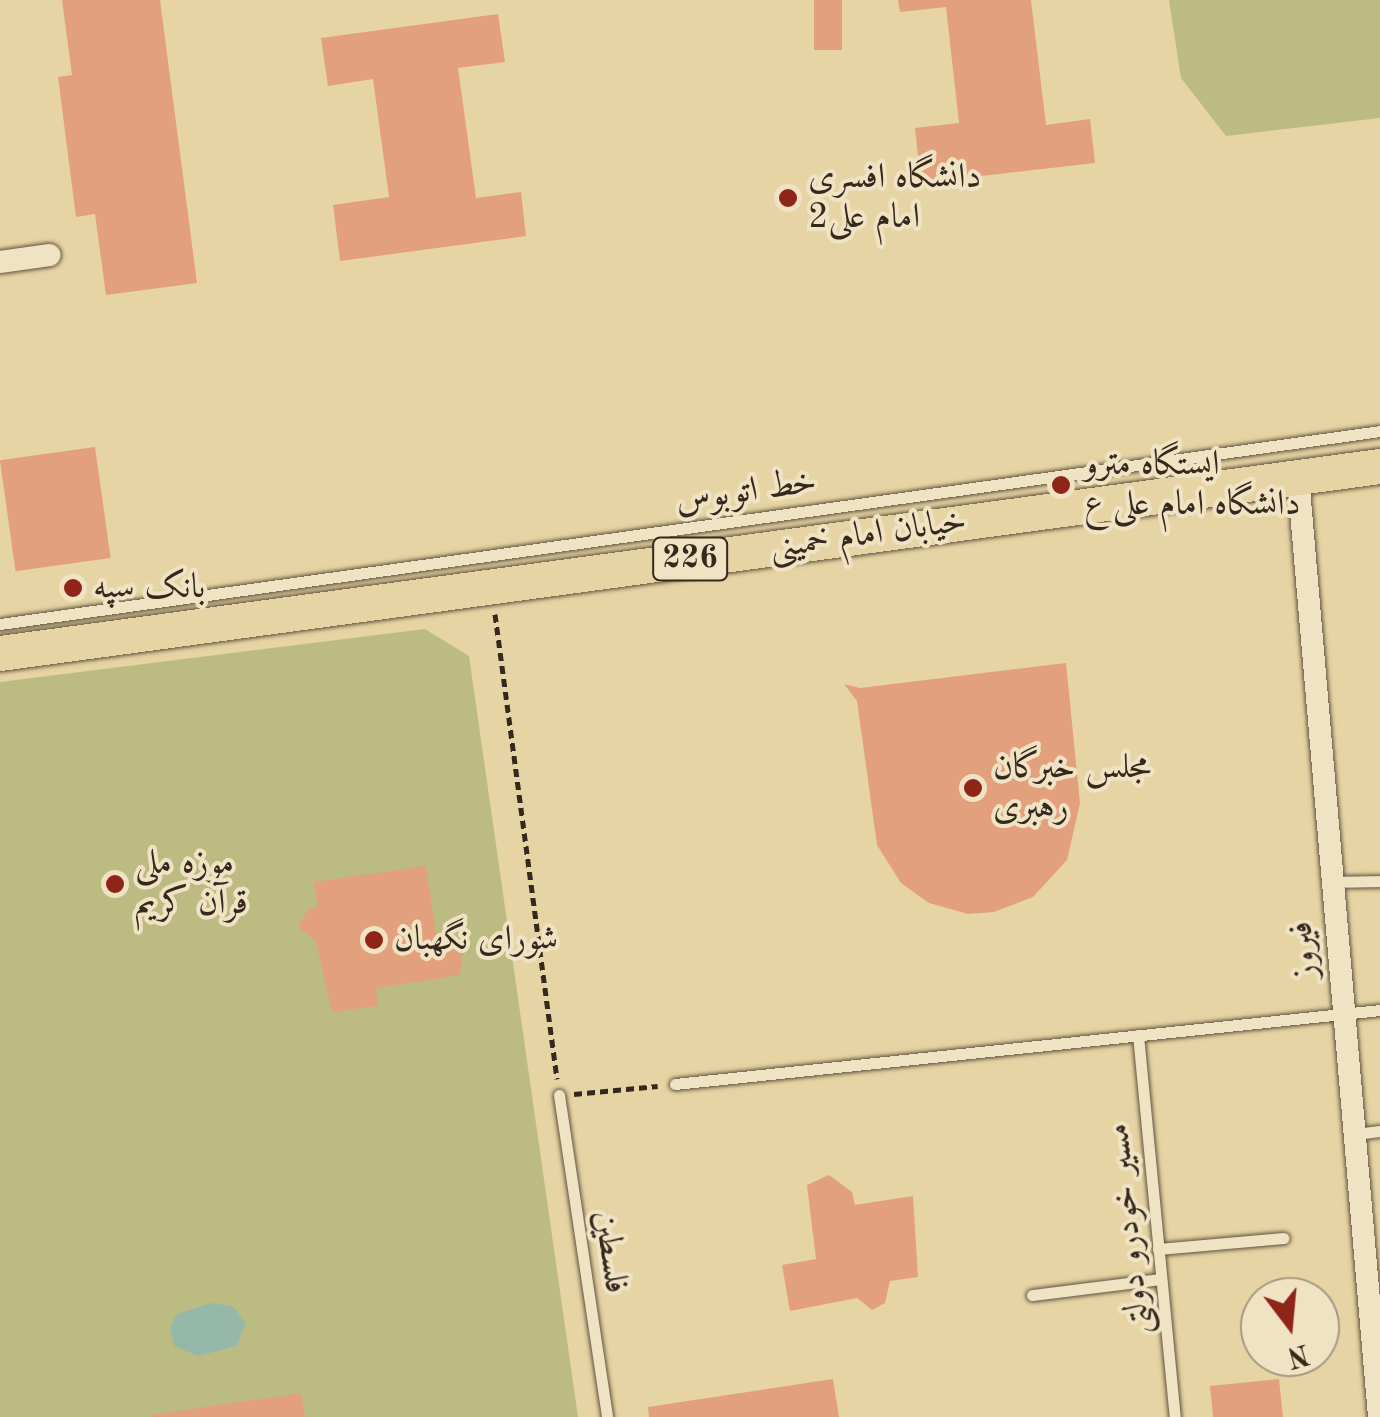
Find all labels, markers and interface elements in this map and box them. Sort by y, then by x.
place label: دانشگاه افسری امام علی2 [808,157,981,239]
marker: دانشگاه افسری امام علی2 [777,187,799,209]
place label: ایستگاه مترو دانشگاه امام علی ع [1084,444,1300,526]
street label: خط اتوبوس [673,461,819,523]
marker: ایستگاه مترو دانشگاه امام علی ع [1048,472,1074,498]
street label: خیابان امام خمینی [767,500,969,570]
road number: 226 [650,532,730,586]
place label: بانک سپه [93,567,205,609]
marker: بانک سپه [62,577,84,599]
place label: مجلس خبرگان رهبری [993,747,1151,829]
marker: مجلس خبرگان رهبری [962,777,984,799]
place label: موزه ملی قرآن کریم [135,843,248,925]
marker: موزه ملی قرآن کریم [104,873,126,895]
place label: شورای نگهبان [394,919,558,961]
street label: فیروز [1281,920,1327,980]
marker: شورای نگهبان [363,929,385,951]
street label: مسیر خودرو دولتی [1097,1121,1161,1337]
street label: فلسطین [583,1208,637,1296]
north arrow [1240,1277,1340,1377]
text: N [1284,1338,1312,1370]

